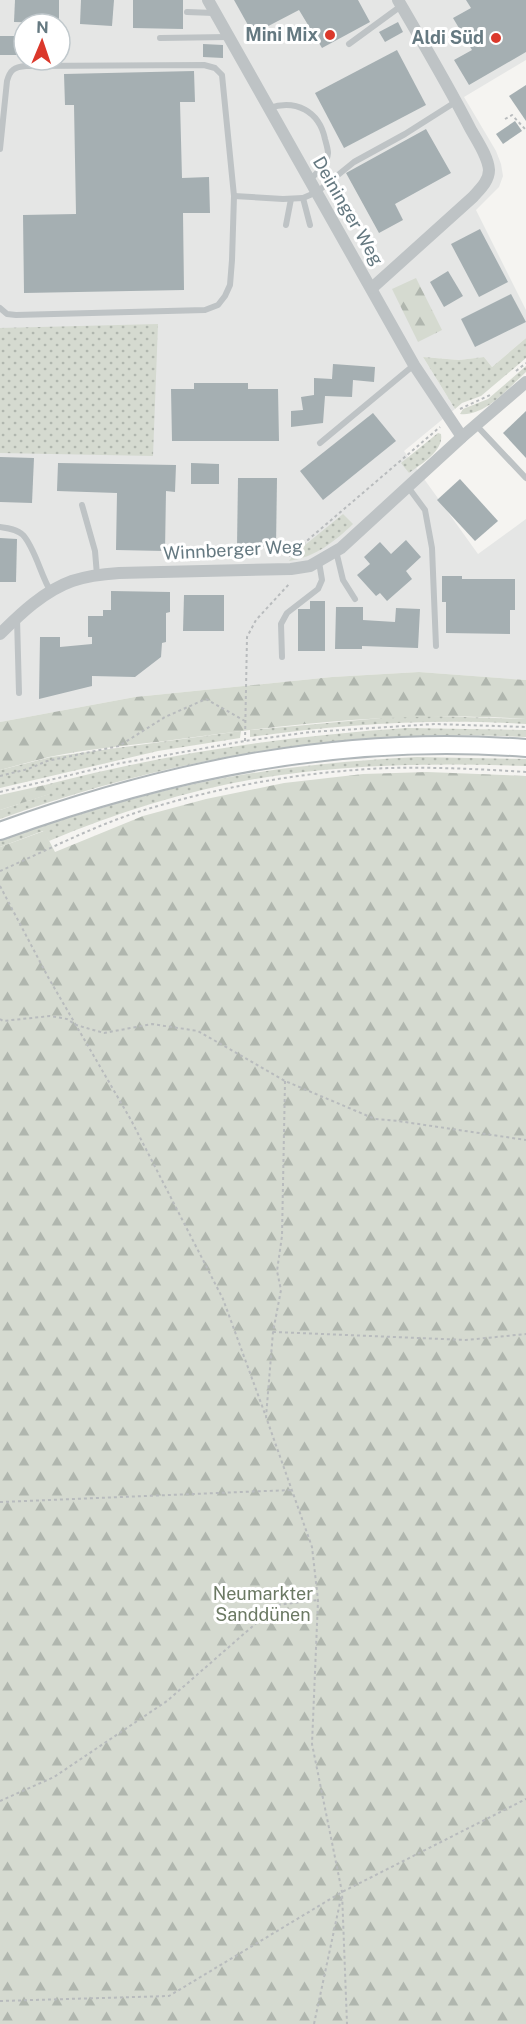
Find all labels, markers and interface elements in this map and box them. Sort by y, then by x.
north arrow [12,12,72,72]
text: N [36,18,49,37]
place label: Mini Mix [245,24,318,45]
place label: Aldi Süd [412,27,484,48]
marker: Mini Mix [323,28,337,42]
marker: Aldi Süd [489,31,503,45]
street label: Deininger Weg [309,153,388,269]
street label: Winnberger Weg [163,535,303,564]
park label: Neumarkter Sanddünen [213,1583,313,1625]

